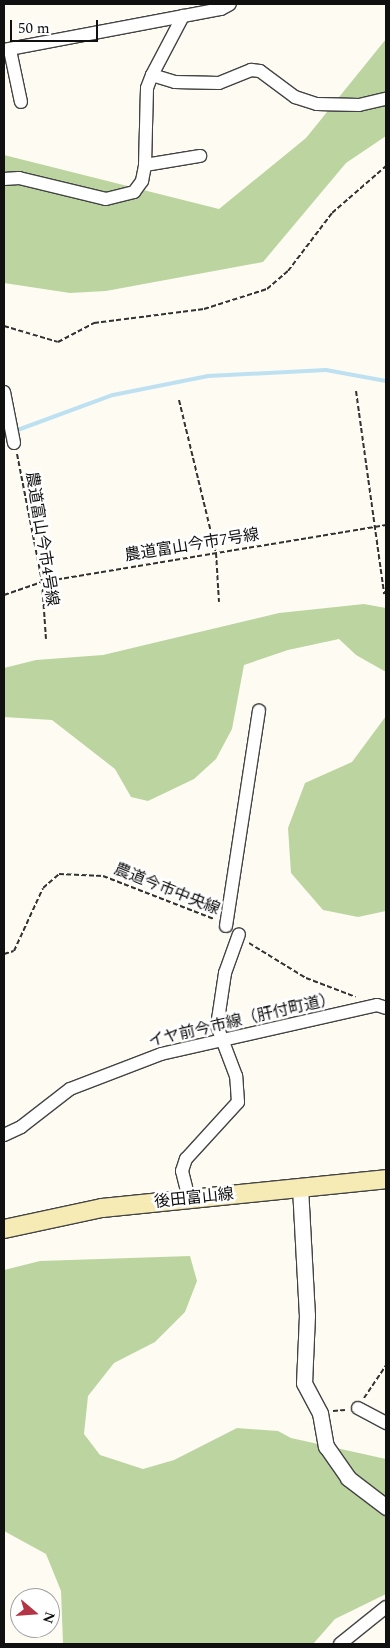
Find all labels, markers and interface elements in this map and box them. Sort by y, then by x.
scale bar [12,10,100,42]
text: 50 m [18,17,50,40]
street label: 農道富山今市4号線 [22,470,62,608]
street label: 農道富山今市7号線 [123,525,261,565]
street label: 農道今市中央線 [111,859,223,919]
street label: イヤ前今市線（肝付町道） [146,989,338,1051]
street label: 後田富山線 [153,1184,235,1212]
north arrow [10,1588,60,1638]
text: N [37,1609,61,1626]

